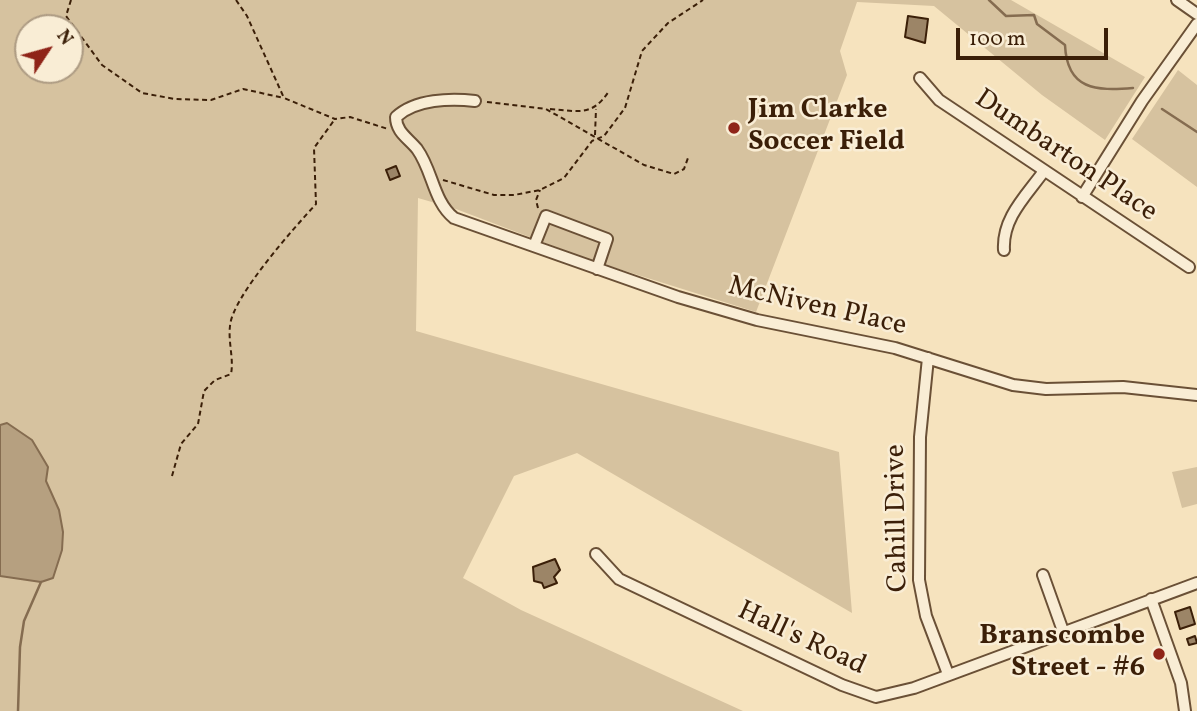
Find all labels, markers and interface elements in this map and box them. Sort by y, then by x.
north arrow [14,14,84,84]
scale bar [959,14,1111,58]
text: N [50,25,79,51]
text: 100 m [969,25,1026,54]
street label: Dumbarton Place [967,83,1163,231]
place label: Jim Clarke Soccer Field [748,95,905,161]
marker: Jim Clarke Soccer Field [726,120,742,136]
street label: McNiven Place [725,271,909,345]
street label: Cahill Drive [881,444,917,592]
street label: Hall's Road [731,596,871,684]
place label: Branscombe Street - #6 [979,621,1145,687]
marker: Branscombe Street - #6 [1151,646,1167,662]

